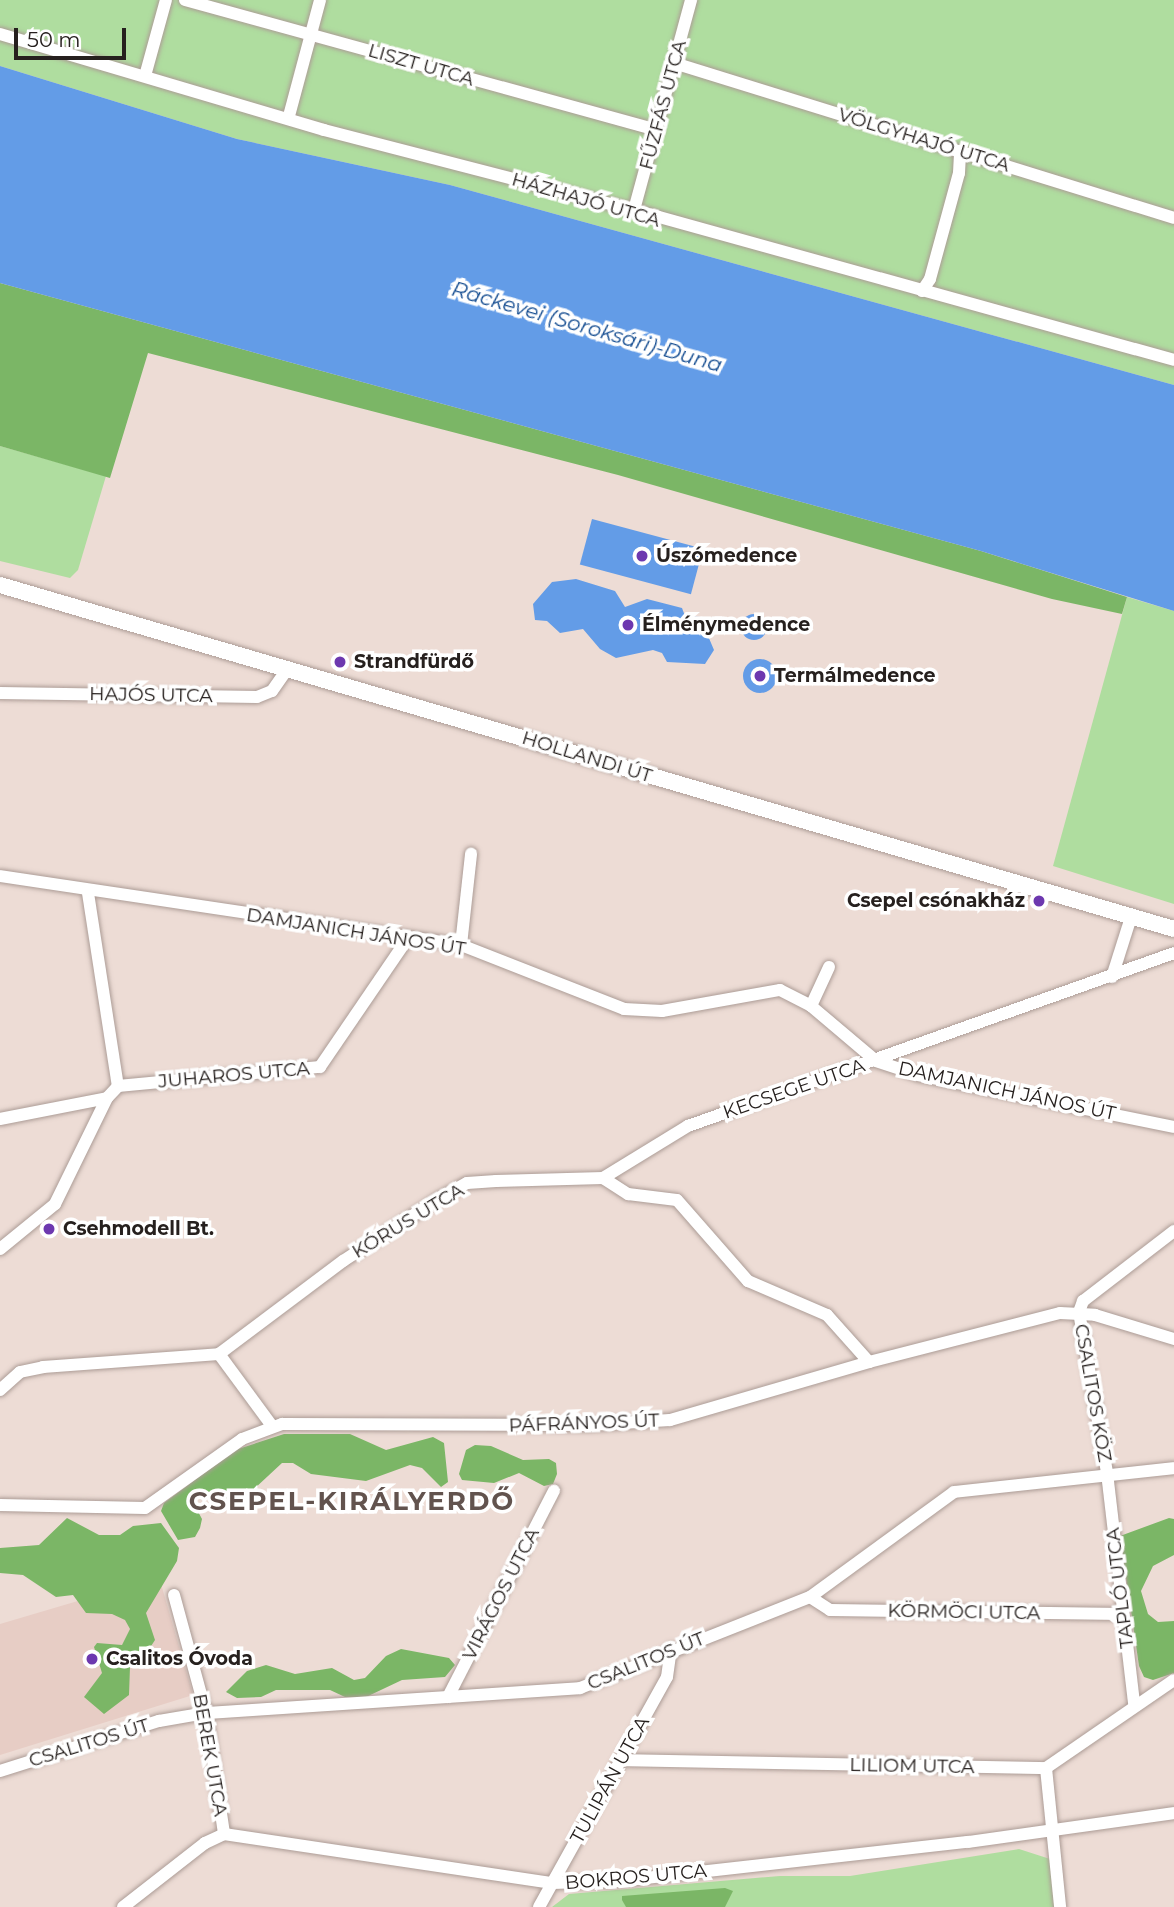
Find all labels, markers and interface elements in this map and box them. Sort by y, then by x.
scale bar [18,14,130,58]
text: 50 m [27,27,81,52]
street label: FŰZFÁS UTCA [635,38,691,172]
street label: LISZT UTCA [365,39,477,91]
street label: VÖLGYHAJÓ UTCA [835,103,1013,177]
street label: HÁZHAJÓ UTCA [509,168,663,232]
water label: Ráckevei (Soroksári)-Duna [449,276,725,378]
place label: Úszómedence [656,545,797,567]
marker: Úszómedence [634,548,650,564]
place label: Élménymedence [642,614,810,636]
marker: Élménymedence [620,617,636,633]
place label: Strandfürdő [354,651,474,673]
marker: Strandfürdő [332,654,348,670]
place label: Termálmedence [774,665,936,687]
marker: Termálmedence [752,668,768,684]
street label: HAJÓS UTCA [89,683,213,707]
street label: HOLLANDI ÚT [519,726,655,788]
place label: Csepel csónakház [847,890,1025,912]
marker: Csepel csónakház [1031,893,1047,909]
street label: DAMJANICH JÁNOS ÚT [245,903,467,961]
street label: KECSEGE UTCA [720,1054,868,1124]
street label: JUHAROS UTCA [157,1057,311,1093]
street label: DAMJANICH JÁNOS ÚT [896,1057,1118,1125]
street label: KÓRUS UTCA [348,1179,468,1263]
place label: Csehmodell Bt. [63,1218,214,1240]
marker: Csehmodell Bt. [41,1221,57,1237]
street label: CSALITOS KÖZ [1070,1322,1116,1464]
street label: PÁFRÁNYOS ÚT [508,1409,660,1437]
district label: CSEPEL-KIRÁLYERDŐ [191,1486,513,1518]
street label: VIRÁGOS UTCA [458,1524,544,1664]
street label: TAPLÓ UTCA [1101,1526,1139,1650]
street label: KÖRMÖCI UTCA [887,1599,1041,1625]
street label: CSALITOS ÚT [584,1627,708,1695]
place label: Csalitos Óvoda [106,1648,253,1670]
marker: Csalitos Óvoda [84,1651,100,1667]
street label: BEREK UTCA [188,1692,232,1818]
street label: TULIPÁN UTCA [566,1713,654,1847]
street label: CSALITOS ÚT [26,1714,152,1772]
street label: LILIOM UTCA [849,1754,975,1778]
street label: BOKROS UTCA [564,1859,708,1895]

